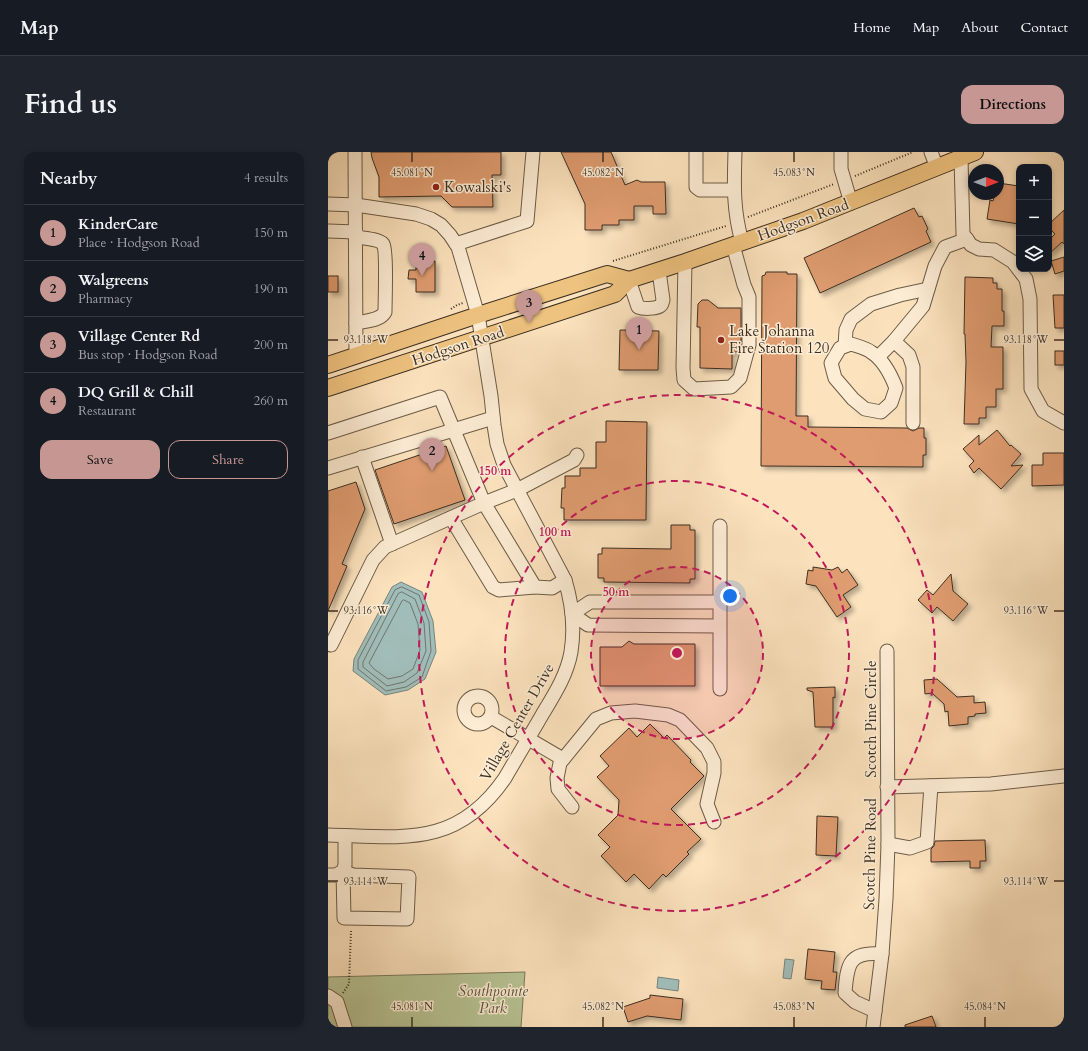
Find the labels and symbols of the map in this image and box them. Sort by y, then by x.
north arrow [968,164,1004,200]
text: 45.081°N [391,166,433,180]
text: 45.082°N [582,166,624,180]
text: 45.083°N [773,166,815,180]
place label: Kowalski's [444,177,511,197]
marker: Kowalski's [431,182,441,192]
street label: Hodgson Road [755,194,851,246]
pin: 4 [409,243,435,276]
pin: 3 [516,290,542,323]
pin: 1 [626,317,652,350]
place label: Lake Johanna Fire Station 120 [729,321,830,358]
street label: Hodgson Road [409,322,507,370]
text: 93.118°W [344,333,389,347]
text: 93.118°W [1004,333,1049,347]
marker: Lake Johanna Fire Station 120 [716,335,726,345]
pin: 2 [419,438,445,471]
text: 150 m [479,463,512,479]
text: 100 m [539,524,572,540]
text: 50 m [603,584,630,600]
your location [720,586,740,606]
text: 93.116°W [344,604,389,618]
text: 93.116°W [1004,604,1049,618]
centre of rings [670,646,684,660]
street label: Village Center Drive [475,659,559,784]
street label: Scotch Pine Circle [861,660,881,778]
street label: Scotch Pine Road [859,798,881,910]
text: 93.114°W [344,875,389,889]
text: 93.114°W [1004,875,1049,889]
park label: Southpointe Park [458,981,528,1018]
text: 45.081°N [391,1000,433,1014]
text: 45.082°N [582,1000,624,1014]
text: 45.083°N [773,1000,815,1014]
text: 45.084°N [964,1000,1006,1014]

